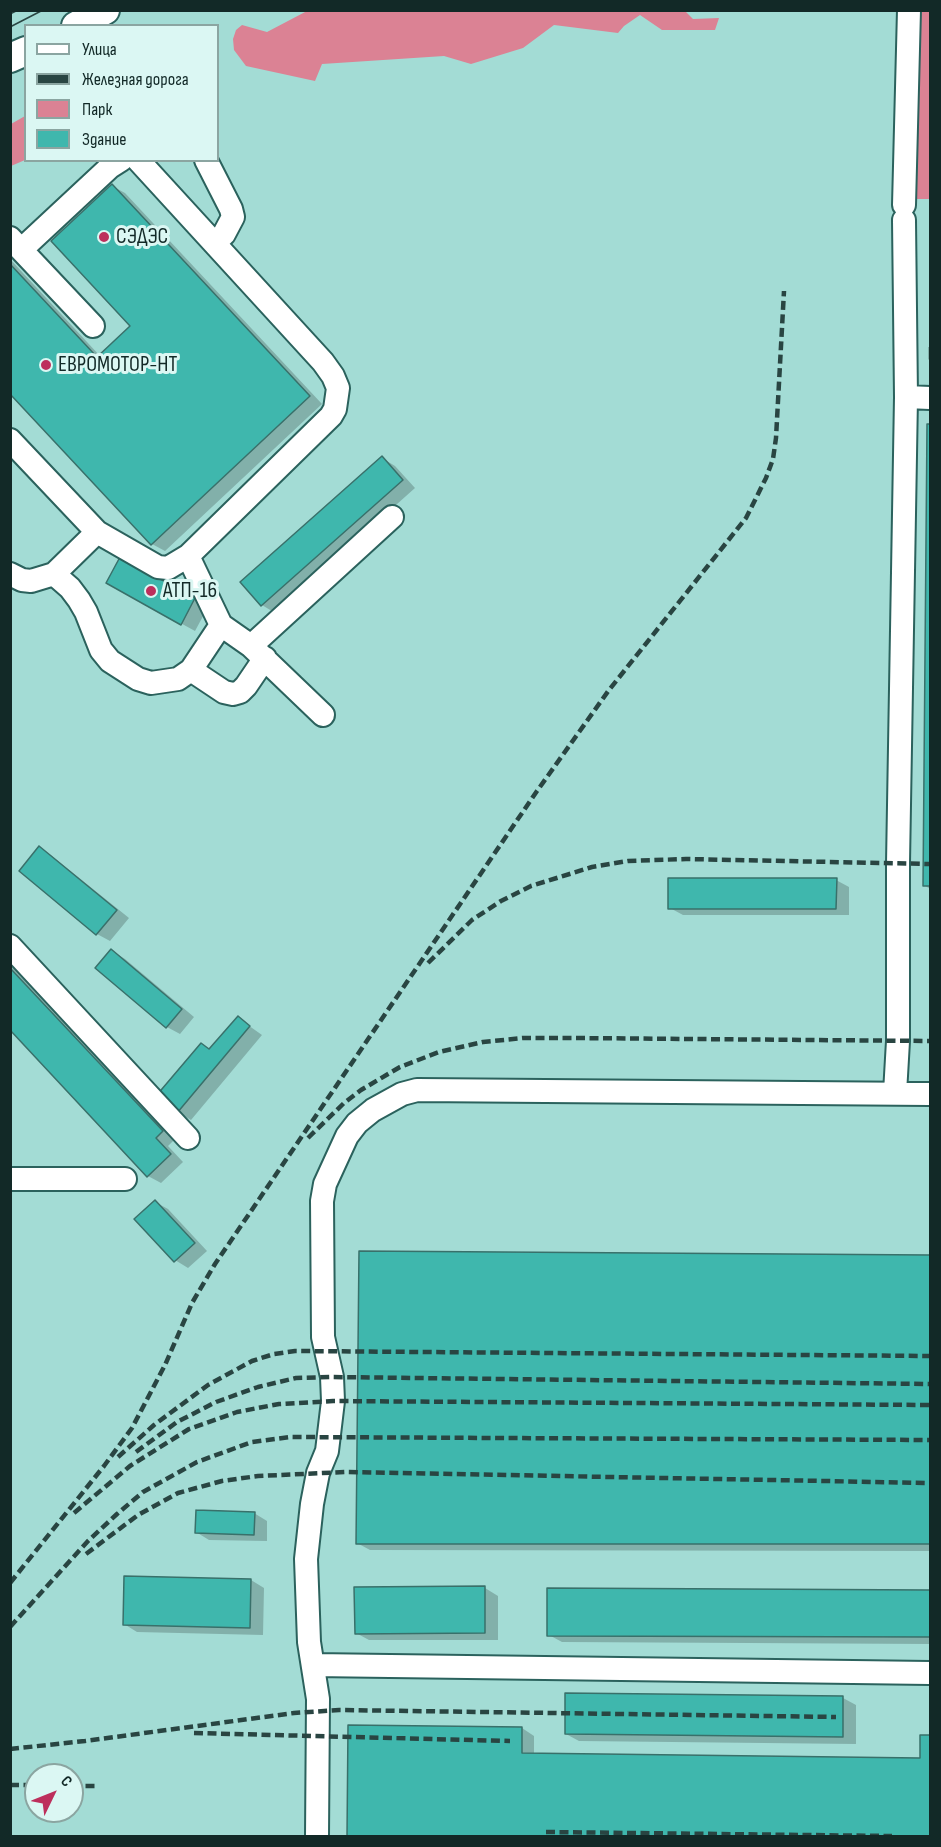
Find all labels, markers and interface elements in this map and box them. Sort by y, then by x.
legend [24,24,219,162]
text: Улица [82,39,117,60]
text: Железная дорога [82,69,189,90]
text: Парк [82,99,112,120]
text: Здание [82,129,127,150]
place label: СЭДЭС [116,224,168,250]
marker: СЭДЭС [97,230,111,244]
place label: ЕВРОМОТОР-НТ [58,352,177,378]
marker: ЕВРОМОТОР-НТ [39,358,53,372]
place label: АТП-16 [163,578,217,604]
marker: АТП-16 [144,584,158,598]
north arrow [24,1763,84,1823]
text: С [56,1772,76,1791]

